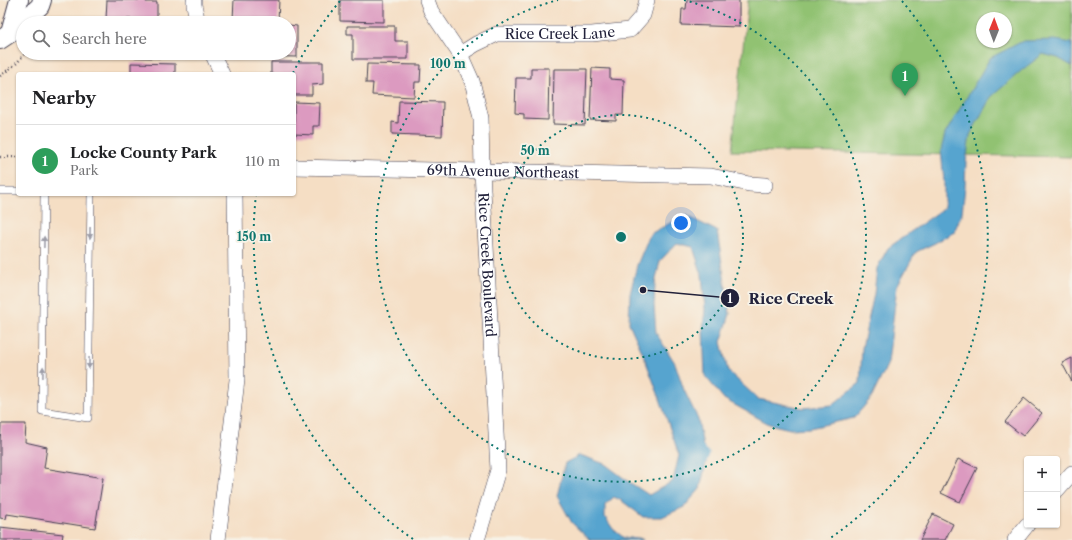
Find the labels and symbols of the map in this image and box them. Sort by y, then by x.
north arrow [976,12,1012,48]
street label: Rice Creek Lane [505,23,616,43]
text: 100 m [430,56,466,71]
pin: 1 [892,63,918,96]
text: 50 m [520,143,550,158]
street label: 69th Avenue Northeast [427,161,579,182]
street label: Rice Creek Boulevard [474,192,500,338]
your location [671,213,691,233]
one-way arrow [87,227,93,240]
text: 150 m [237,229,271,244]
centre of rings [614,230,628,244]
one-way arrow [41,235,47,248]
callout: Rice Creek [720,285,841,312]
text: Rice Creek [749,289,835,308]
text: 1 [727,291,733,306]
one-way arrow [86,357,92,370]
one-way arrow [40,365,46,378]

